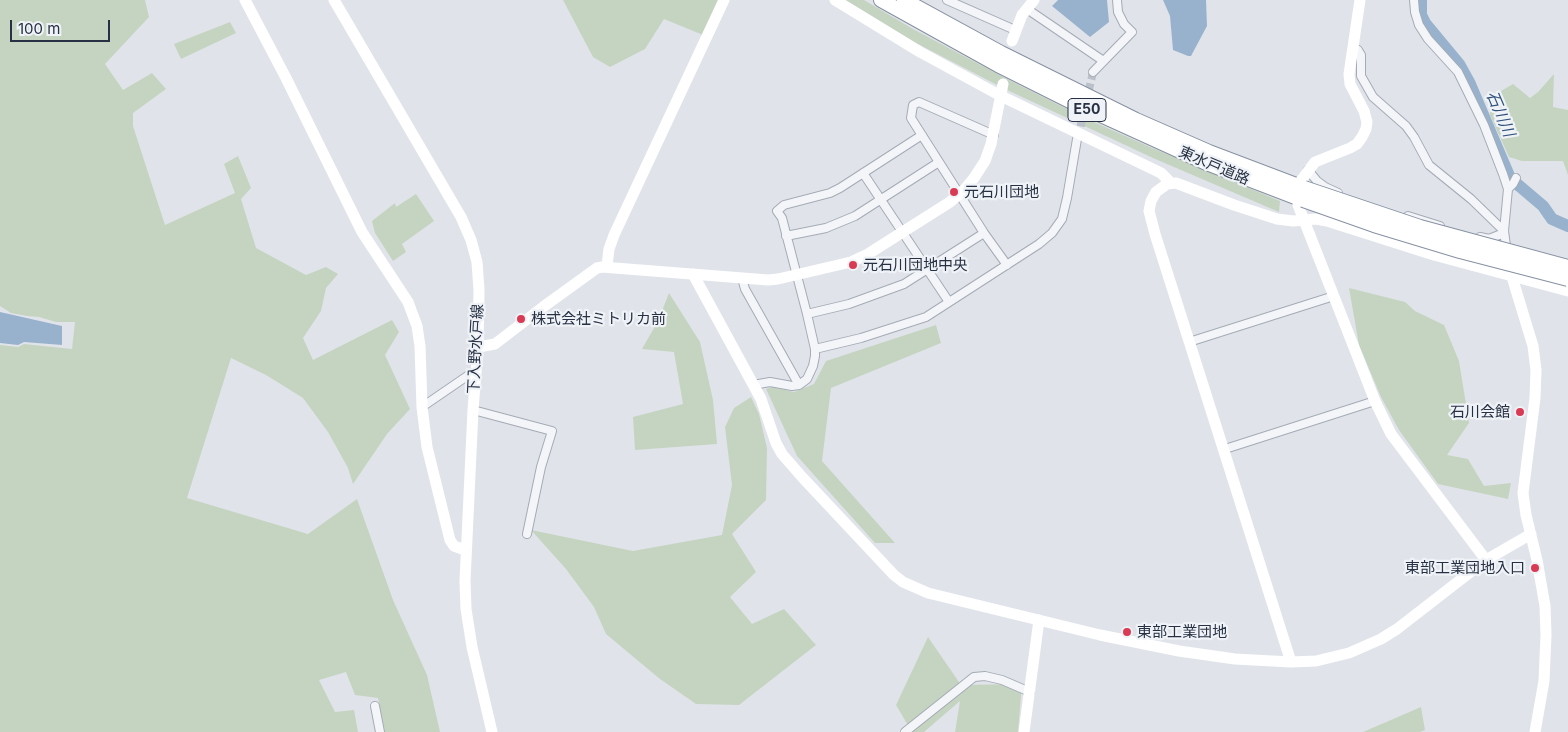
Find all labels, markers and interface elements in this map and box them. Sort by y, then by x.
scale bar [12,10,112,42]
text: 100 m [18,19,60,38]
water label: 石川川 [1482,88,1518,140]
road number: E50 [1068,98,1106,122]
street label: 東水戸道路 [1176,143,1252,189]
place label: 元石川団地 [964,183,1039,201]
marker: 元石川団地 [948,186,960,198]
place label: 元石川団地中央 [863,256,968,274]
marker: 元石川団地中央 [847,259,859,271]
street label: 下入野水戸線 [465,304,487,394]
place label: 株式会社ミトリカ前 [531,310,666,328]
marker: 株式会社ミトリカ前 [515,313,527,325]
place label: 石川会館 [1450,403,1510,421]
marker: 石川会館 [1514,406,1526,418]
place label: 東部工業団地入口 [1405,559,1525,577]
marker: 東部工業団地入口 [1529,562,1541,574]
place label: 東部工業団地 [1137,623,1227,641]
marker: 東部工業団地 [1121,626,1133,638]

